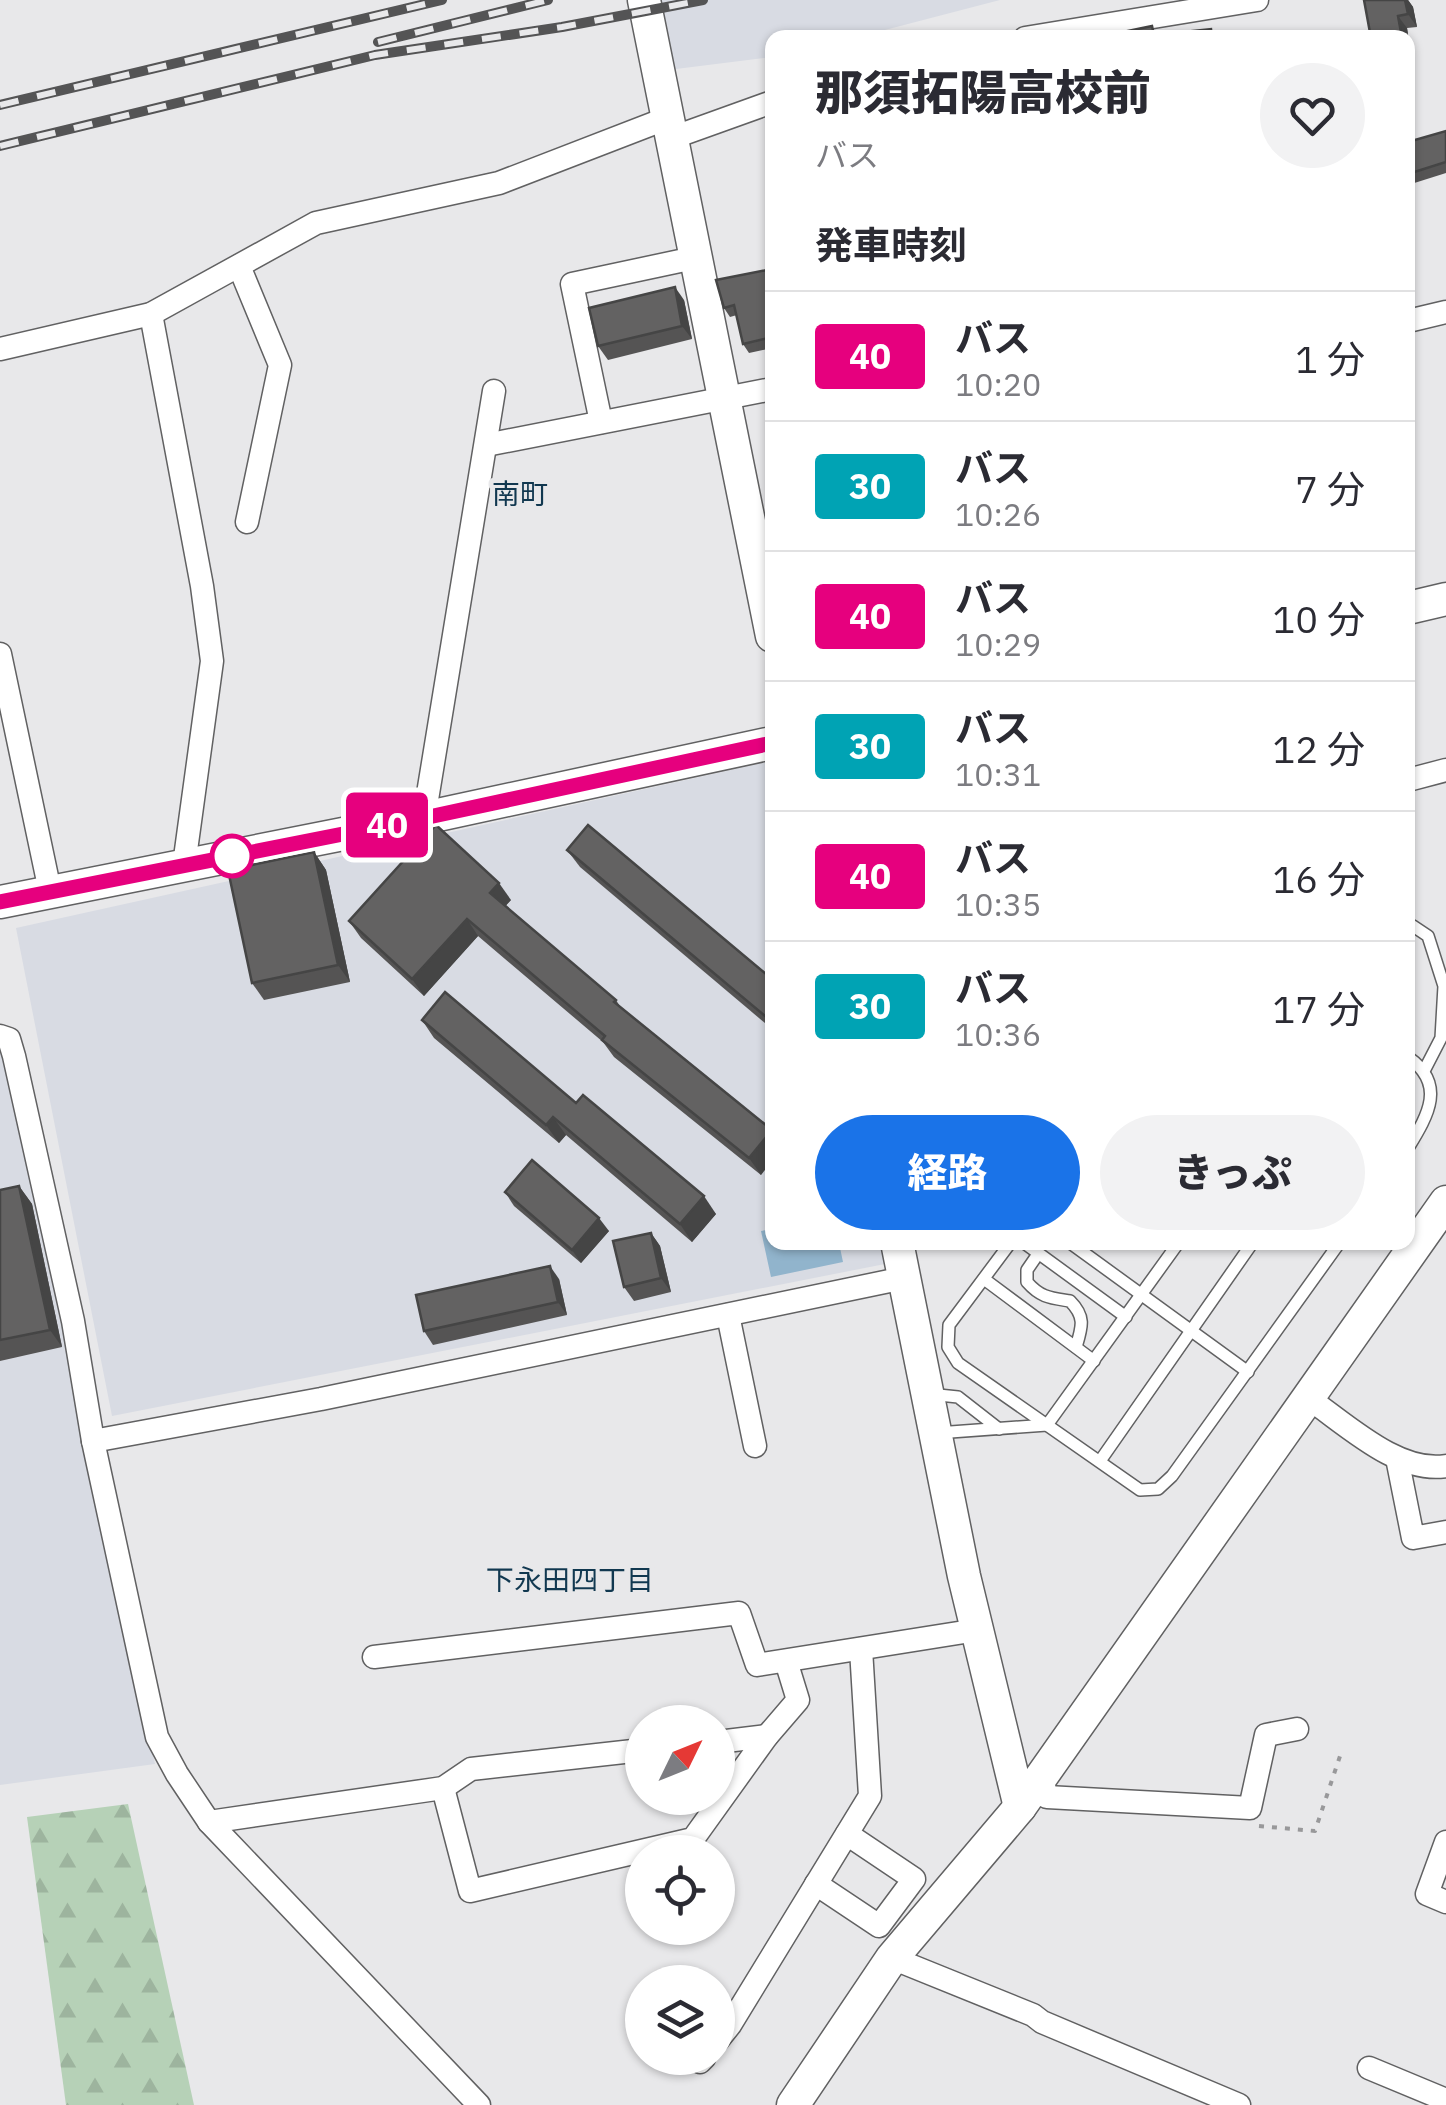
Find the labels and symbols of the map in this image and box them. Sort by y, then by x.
district label: 南町 [492,475,548,512]
line badge: 40 [342,792,432,858]
unlabelled marker [211,835,253,877]
district label: 下永田四丁目 [486,1561,654,1598]
north arrow [625,1705,735,1815]

